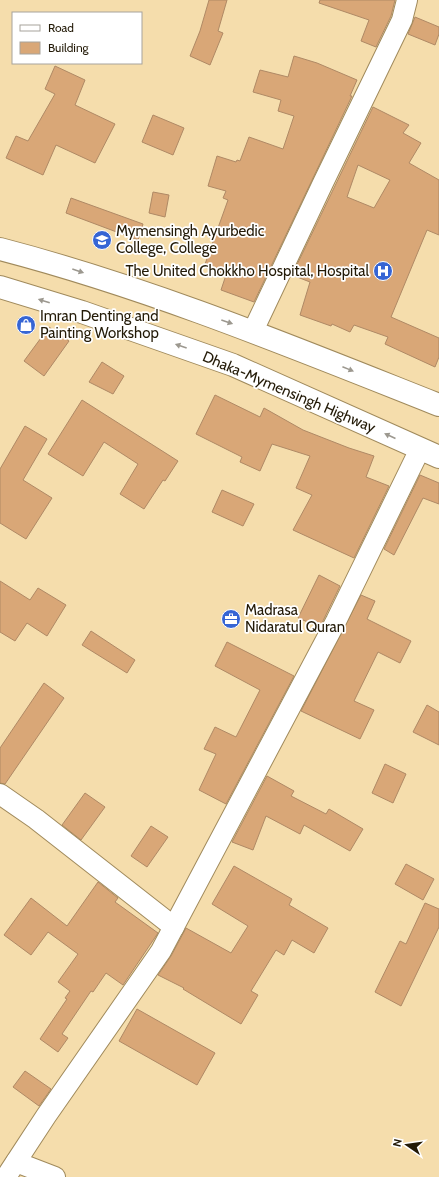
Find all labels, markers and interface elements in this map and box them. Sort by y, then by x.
legend [12,12,142,64]
text: Road [48,20,74,35]
text: Building [48,40,90,55]
place label: Mymensingh Ayurbedic College, College [116,222,265,257]
school or university icon: Mymensingh Ayurbedic College, College [91,229,113,251]
hospital icon: The United Chokkho Hospital, Hospital [372,260,394,282]
place label: The United Chokkho Hospital, Hospital [126,262,369,280]
one-way arrow [72,268,84,274]
one-way arrow [38,298,50,304]
place label: Imran Denting and Painting Workshop [40,307,159,342]
shop icon: Imran Denting and Painting Workshop [15,314,37,336]
one-way arrow [222,319,234,325]
one-way arrow [174,343,186,349]
street label: Dhaka-Mymensingh Highway [200,347,379,437]
one-way arrow [343,366,354,372]
one-way arrow [385,433,396,439]
place label: Madrasa Nidaratul Quran [245,601,345,636]
office icon: Madrasa Nidaratul Quran [220,608,242,630]
north arrow [387,1125,427,1165]
text: N [390,1137,405,1148]

